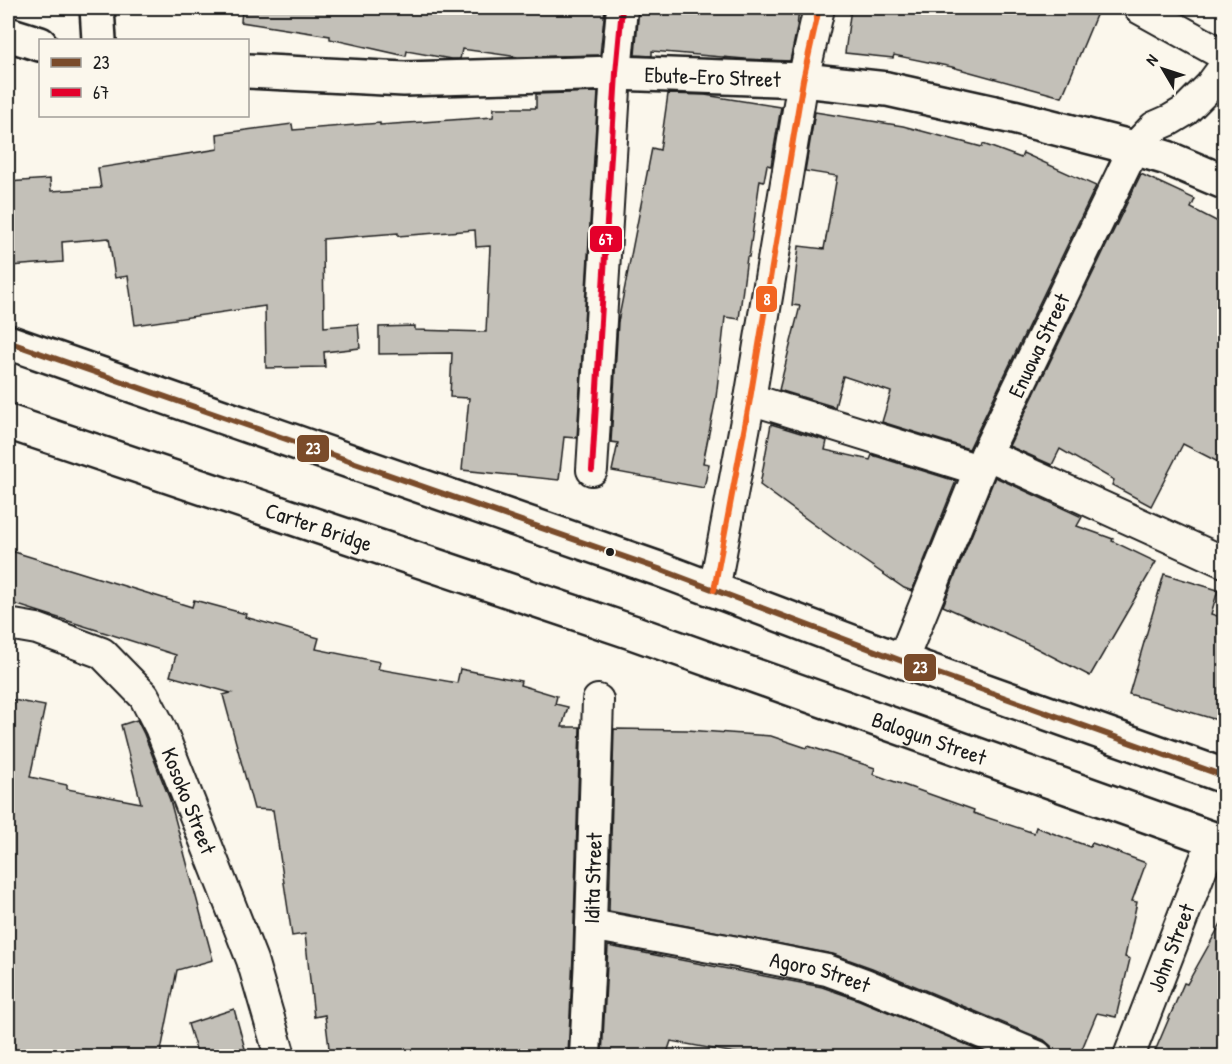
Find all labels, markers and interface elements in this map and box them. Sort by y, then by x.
legend [39,39,249,117]
north arrow [1133,39,1193,99]
text: N [1140,49,1163,70]
text: 23 [93,50,110,75]
street label: Ebute-Ero Street [644,59,782,94]
text: 67 [93,80,109,105]
line badge: 67 [589,225,623,253]
text: 67 [599,228,613,250]
line badge: 8 [755,285,778,313]
text: 8 [764,288,771,310]
street label: Enuowa Street [1001,288,1077,403]
line badge: 23 [296,434,330,463]
text: 23 [306,437,320,459]
street label: Carter Bridge [262,495,376,559]
unlabelled marker [604,546,616,558]
line badge: 23 [903,653,937,682]
text: 23 [913,656,927,678]
street label: Balogun Street [868,704,991,772]
street label: Kosoko Street [155,743,224,859]
street label: Idita Street [576,832,609,924]
street label: John Street [1140,899,1202,996]
street label: Agoro Street [767,944,876,1000]

